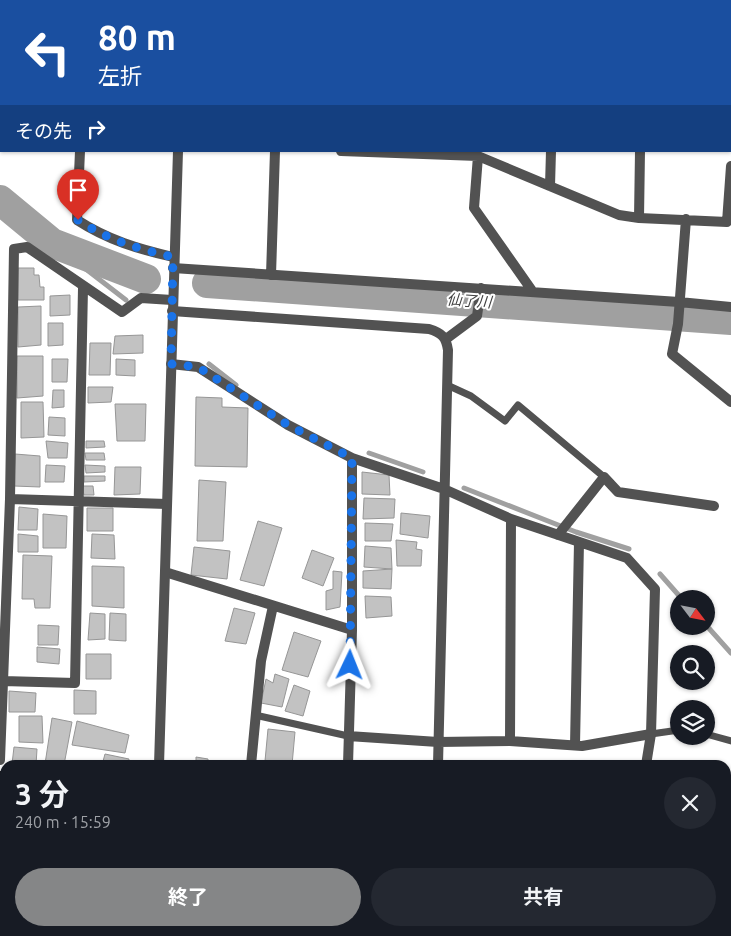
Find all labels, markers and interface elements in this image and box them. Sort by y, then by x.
text: 80 m [98,17,176,57]
icon: left [15,20,80,85]
text: 左折 [98,63,142,88]
icon: right [82,115,110,143]
text: その先 [15,120,72,142]
pin [57,169,99,220]
icon: arrive [64,176,92,204]
water label: 仙了川 [446,290,494,311]
north arrow [670,590,715,635]
map controls [670,590,715,745]
position arrow [323,638,375,690]
button: search [670,645,715,690]
button: layers [670,700,715,745]
text: 3 分 [15,777,69,811]
button: close [664,777,716,829]
text: 240 m · 15:59 [15,813,111,831]
button: 終了 [15,868,361,926]
button: 共有 [371,868,716,926]

